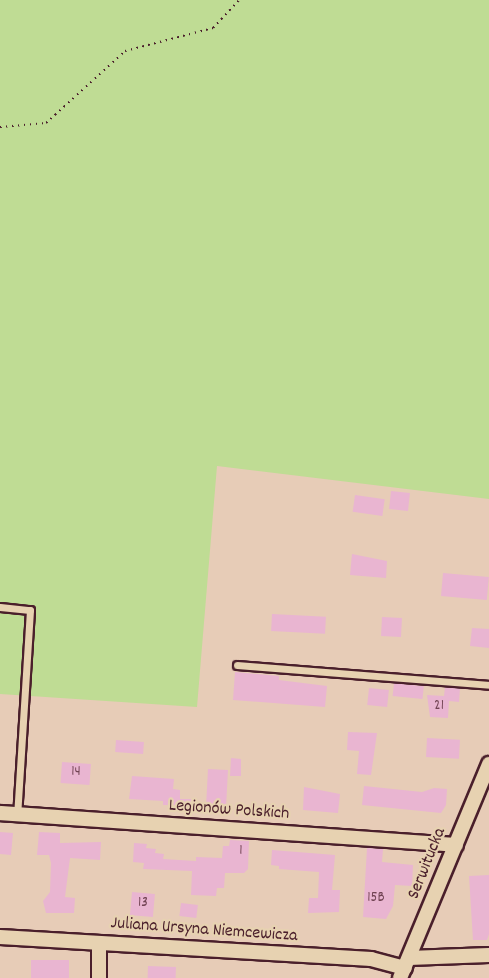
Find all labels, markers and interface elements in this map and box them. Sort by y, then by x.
house number: 21 [434,698,444,716]
house number: 14 [71,764,81,782]
street label: Legionów Polskich [168,796,290,826]
street label: Serwitucka [404,825,452,903]
house number: 1 [239,843,243,861]
house number: 15B [367,890,385,908]
house number: 13 [138,895,148,913]
street label: Juliana Ursyna Niemcewicza [110,914,298,948]

